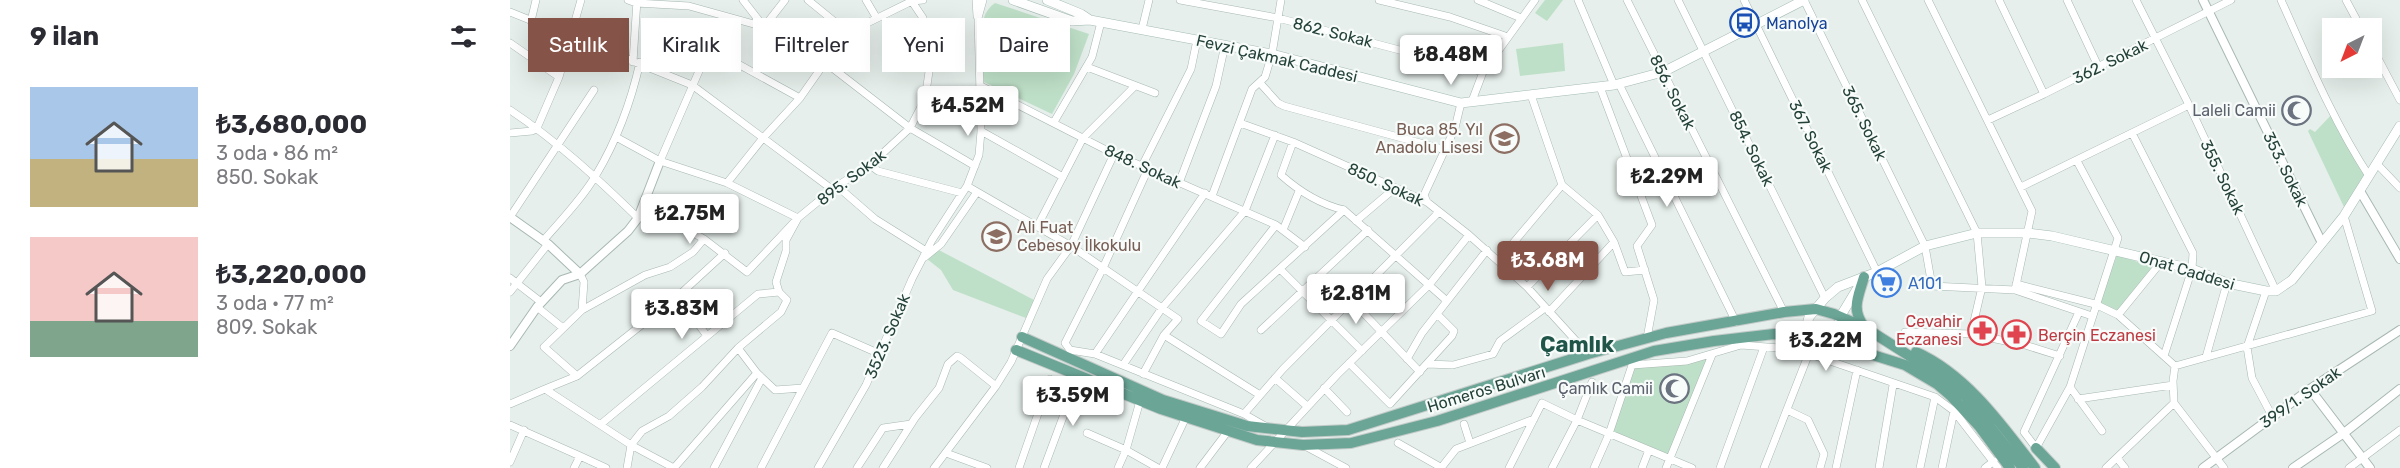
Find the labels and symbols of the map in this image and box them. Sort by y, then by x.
bus stop icon: Manolya [1729,7,1761,39]
street label: 862. Sokak [1291,13,1375,52]
place label: Manolya [1766,14,1828,33]
north arrow [2322,18,2382,78]
street label: Fevzi Çakmak Caddesi [1194,31,1359,86]
pin: ₺8.48M [1402,35,1500,86]
street label: 362. Sokak [2070,35,2151,88]
street label: 856. Sokak [1646,52,1700,134]
street label: 365. Sokak [1838,83,1891,164]
pin: ₺4.52M [919,86,1017,137]
mosque icon: Laleli Camii [2281,94,2313,126]
street label: 367. Sokak [1785,97,1837,176]
place label: Laleli Camii [2192,101,2276,120]
street label: 854. Sokak [1725,107,1778,190]
place label: Buca 85. Yıl Anadolu Lisesi [1376,120,1483,157]
school or university icon: Buca 85. Yıl Anadolu Lisesi [1488,122,1520,154]
street label: 353. Sokak [2259,129,2312,210]
street label: 355. Sokak [2196,137,2249,218]
street label: 848. Sokak [1101,140,1185,193]
street label: 895. Sokak [813,145,890,209]
pin: ₺2.29M [1618,157,1716,208]
street label: 850. Sokak [1345,159,1428,211]
pin: ₺2.75M [641,194,739,245]
place label: Ali Fuat Cebesoy İlkokulu [1017,218,1141,255]
school or university icon: Ali Fuat Cebesoy İlkokulu [980,220,1012,252]
pin: ₺3.68M [1499,241,1597,292]
street label: Onat Caddesi [2137,247,2237,294]
supermarket icon: A101 [1871,267,1903,299]
pin: ₺2.81M [1307,274,1405,325]
place label: A101 [1908,274,1942,293]
pin: ₺3.83M [633,289,731,340]
street label: 3523. Sokak [861,290,914,382]
place label: Cevahir Eczanesi [1896,312,1962,349]
pharmacy icon: Cevahir Eczanesi [1967,314,1999,346]
pharmacy icon: Berçin Eczanesi [2001,319,2033,351]
pin: ₺3.22M [1777,321,1875,372]
place label: Berçin Eczanesi [2038,326,2156,345]
district label: Çamlık [1540,331,1614,358]
street label: Homeros Bulvarı [1425,362,1548,416]
street label: 399/1. Sokak [2256,362,2345,432]
mosque icon: Çamlık Camii [1658,372,1690,404]
pin: ₺3.59M [1024,376,1122,427]
place label: Çamlık Camii [1558,379,1653,398]

